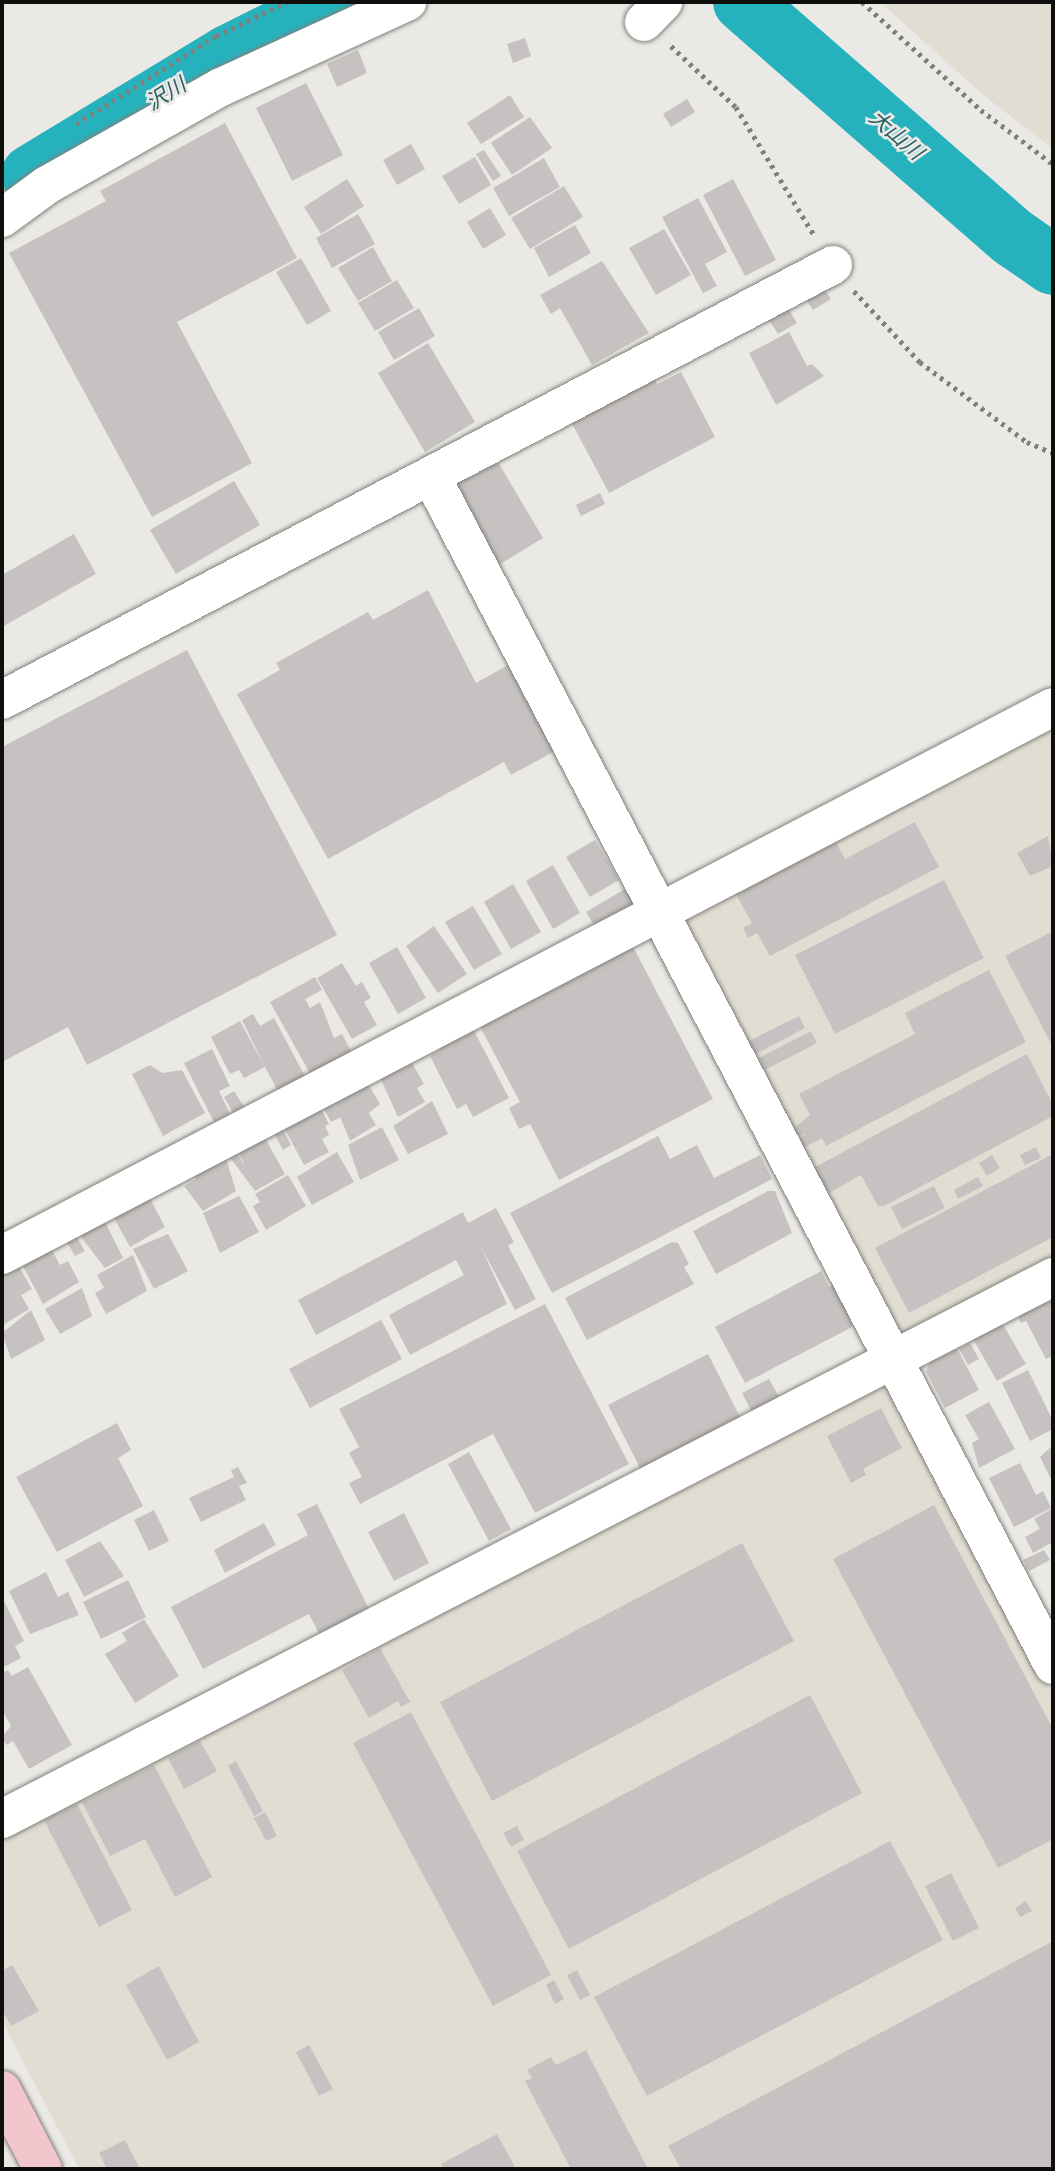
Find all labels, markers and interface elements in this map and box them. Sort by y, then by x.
water label: 沢川 [142,72,190,116]
water label: 大山川 [864,105,928,165]

